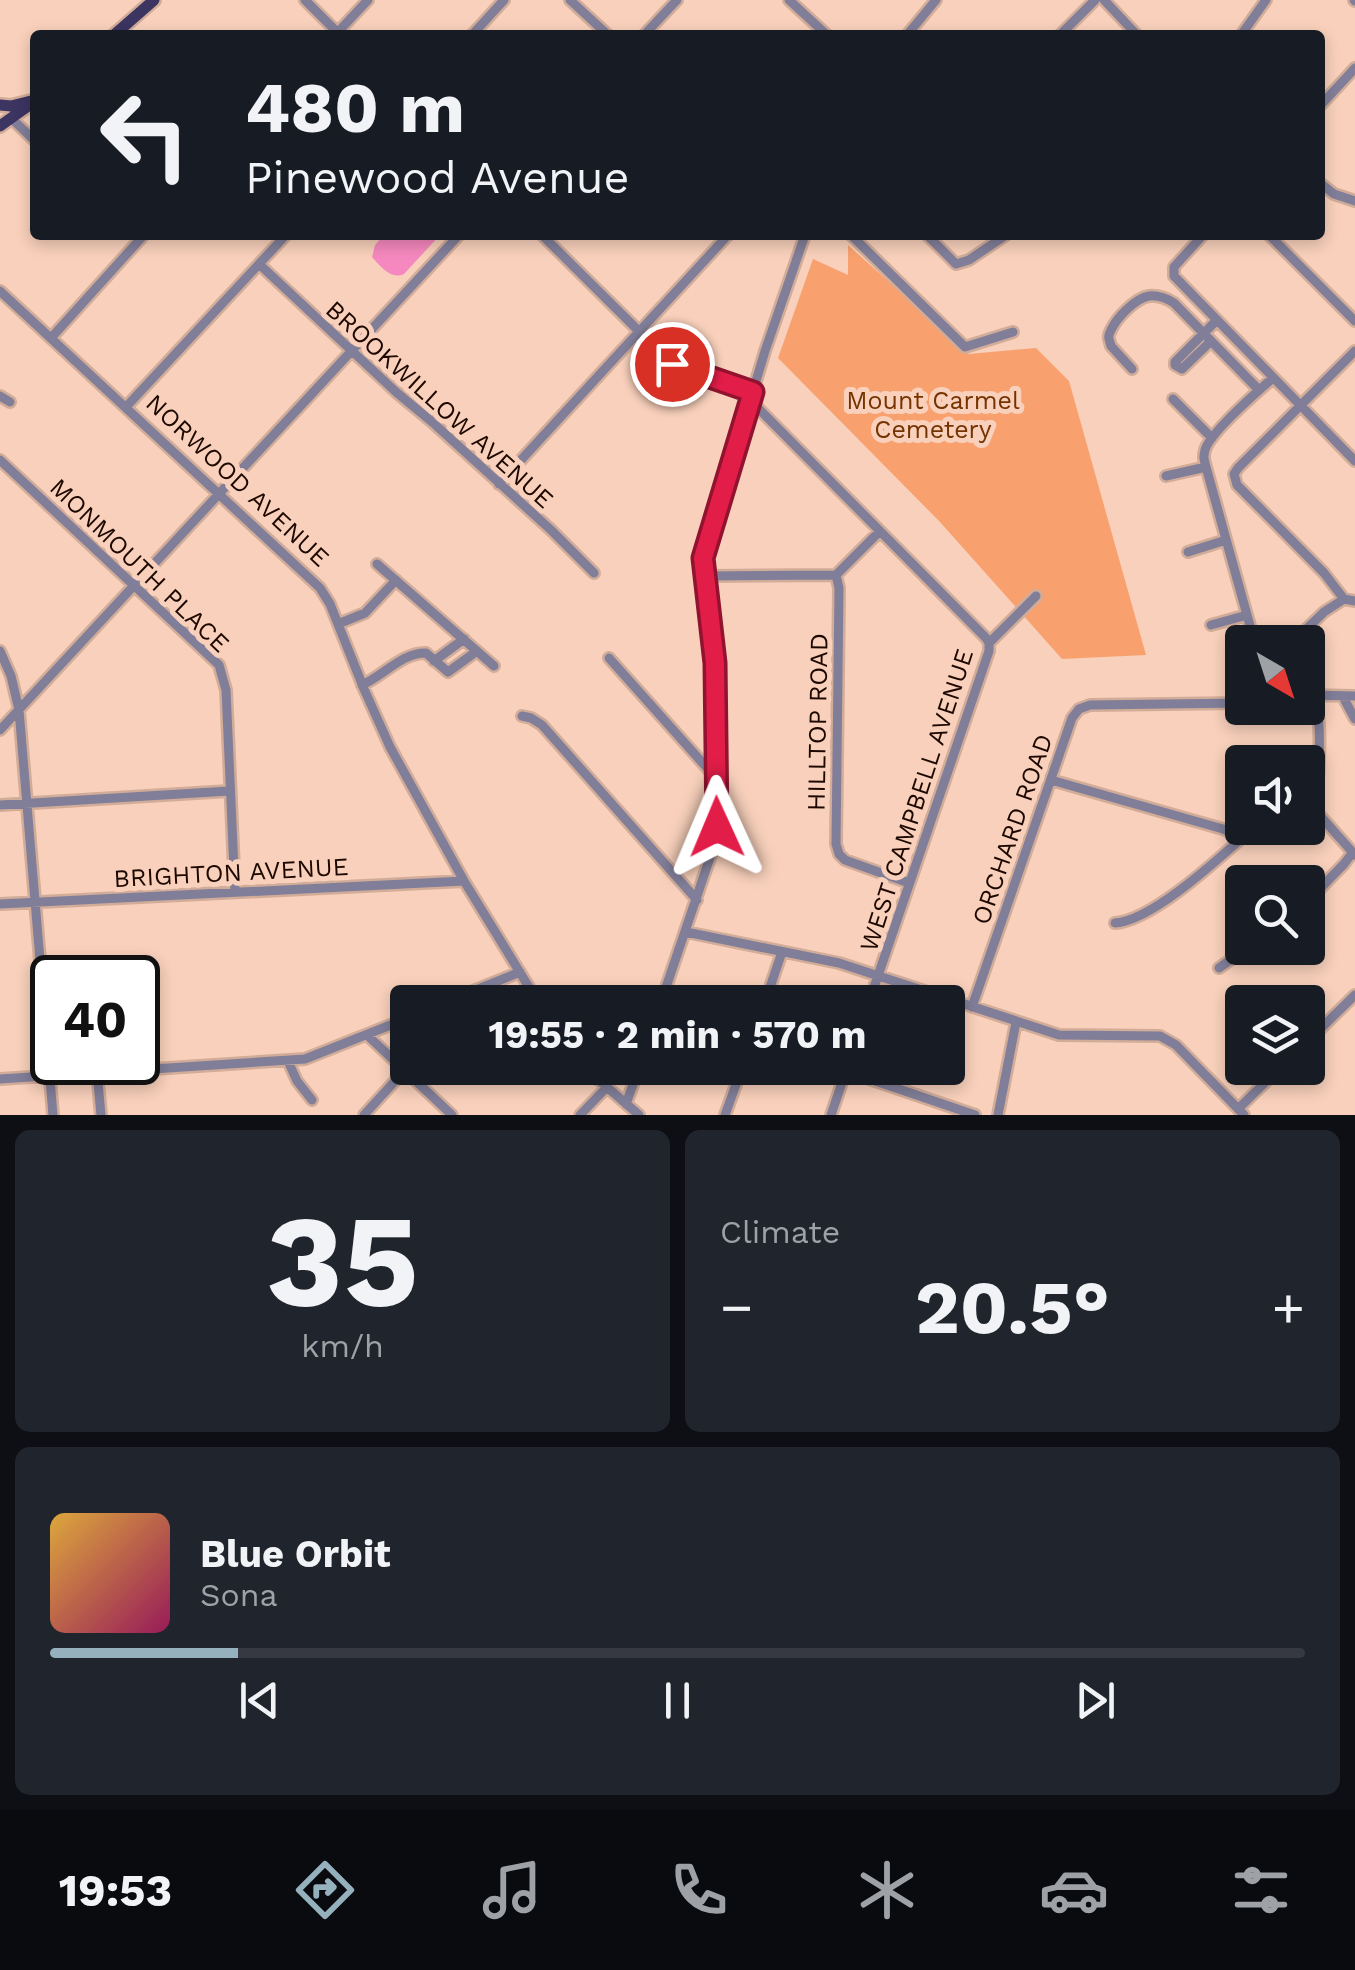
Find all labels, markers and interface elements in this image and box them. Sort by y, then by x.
text: 480 m [245,67,465,149]
icon: left [80,70,210,200]
text: Pinewood Avenue [245,151,630,204]
street label: BROOKWILLOW AVENUE [320,295,559,514]
pin [630,322,715,407]
icon: arrive [645,337,700,392]
park label: Mount Carmel Cemetery [846,386,1020,444]
street label: NORWOOD AVENUE [140,388,335,573]
street label: MONMOUTH PLACE [44,472,235,658]
north arrow [1225,625,1325,725]
map controls [1225,625,1325,1085]
street label: HILLTOP ROAD [801,633,834,811]
street label: WEST CAMPBELL AVENUE [854,645,979,955]
street label: ORCHARD ROAD [966,730,1059,928]
button: sound [1225,745,1325,845]
position arrow [665,775,769,879]
street label: BRIGHTON AVENUE [113,852,349,893]
button: search [1225,865,1325,965]
speed limit sign: 40 [30,955,160,1085]
button: layers [1225,985,1325,1085]
text: 19:55 · 2 min · 570 m [489,1013,867,1057]
text: 35 [266,1185,419,1338]
text: Climate [720,1213,840,1251]
text: 20.5° [915,1263,1110,1351]
text: − [720,1275,753,1339]
text: + [1272,1275,1305,1339]
text: km/h [301,1327,384,1365]
text: Blue Orbit [200,1532,391,1576]
text: Sona [200,1576,278,1614]
icon: previous [232,1673,287,1728]
icon: pause [650,1673,705,1728]
icon: next [1068,1673,1123,1728]
icon: directions [290,1855,360,1925]
icon: music [477,1855,547,1925]
icon: phone [664,1855,734,1925]
icon: climate [852,1855,922,1925]
icon: car [1039,1855,1109,1925]
icon: filters [1226,1855,1296,1925]
text: 19:53 [59,1864,172,1917]

